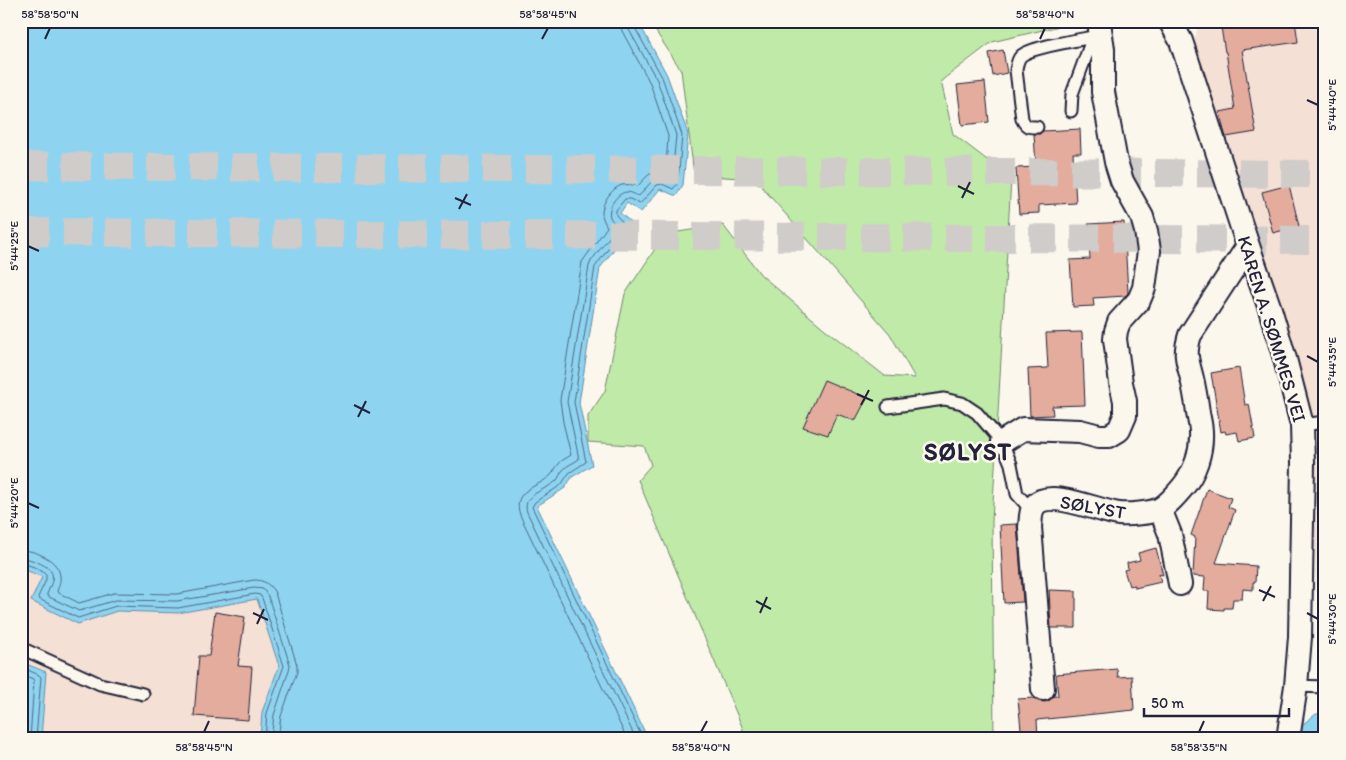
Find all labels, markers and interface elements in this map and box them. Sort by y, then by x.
text: 58°58'50"N [21,7,79,21]
text: 58°58'45"N [519,7,577,21]
text: 58°58'40"N [1016,7,1074,21]
text: 5°44'40"E [1325,79,1339,131]
text: 5°44'25"E [7,221,21,271]
street label: KAREN A. SØMMES VEI [1233,233,1311,425]
text: 5°44'35"E [1325,336,1339,387]
district label: SØLYST [924,437,1012,466]
text: 5°44'20"E [7,477,21,529]
street label: SØLYST [1058,490,1128,524]
text: 5°44'30"E [1325,593,1339,645]
scale bar [1144,685,1288,717]
text: 50 m [1151,694,1184,712]
text: 58°58'45"N [175,740,233,754]
text: 58°58'40"N [672,740,730,754]
text: 58°58'35"N [1171,740,1227,754]

